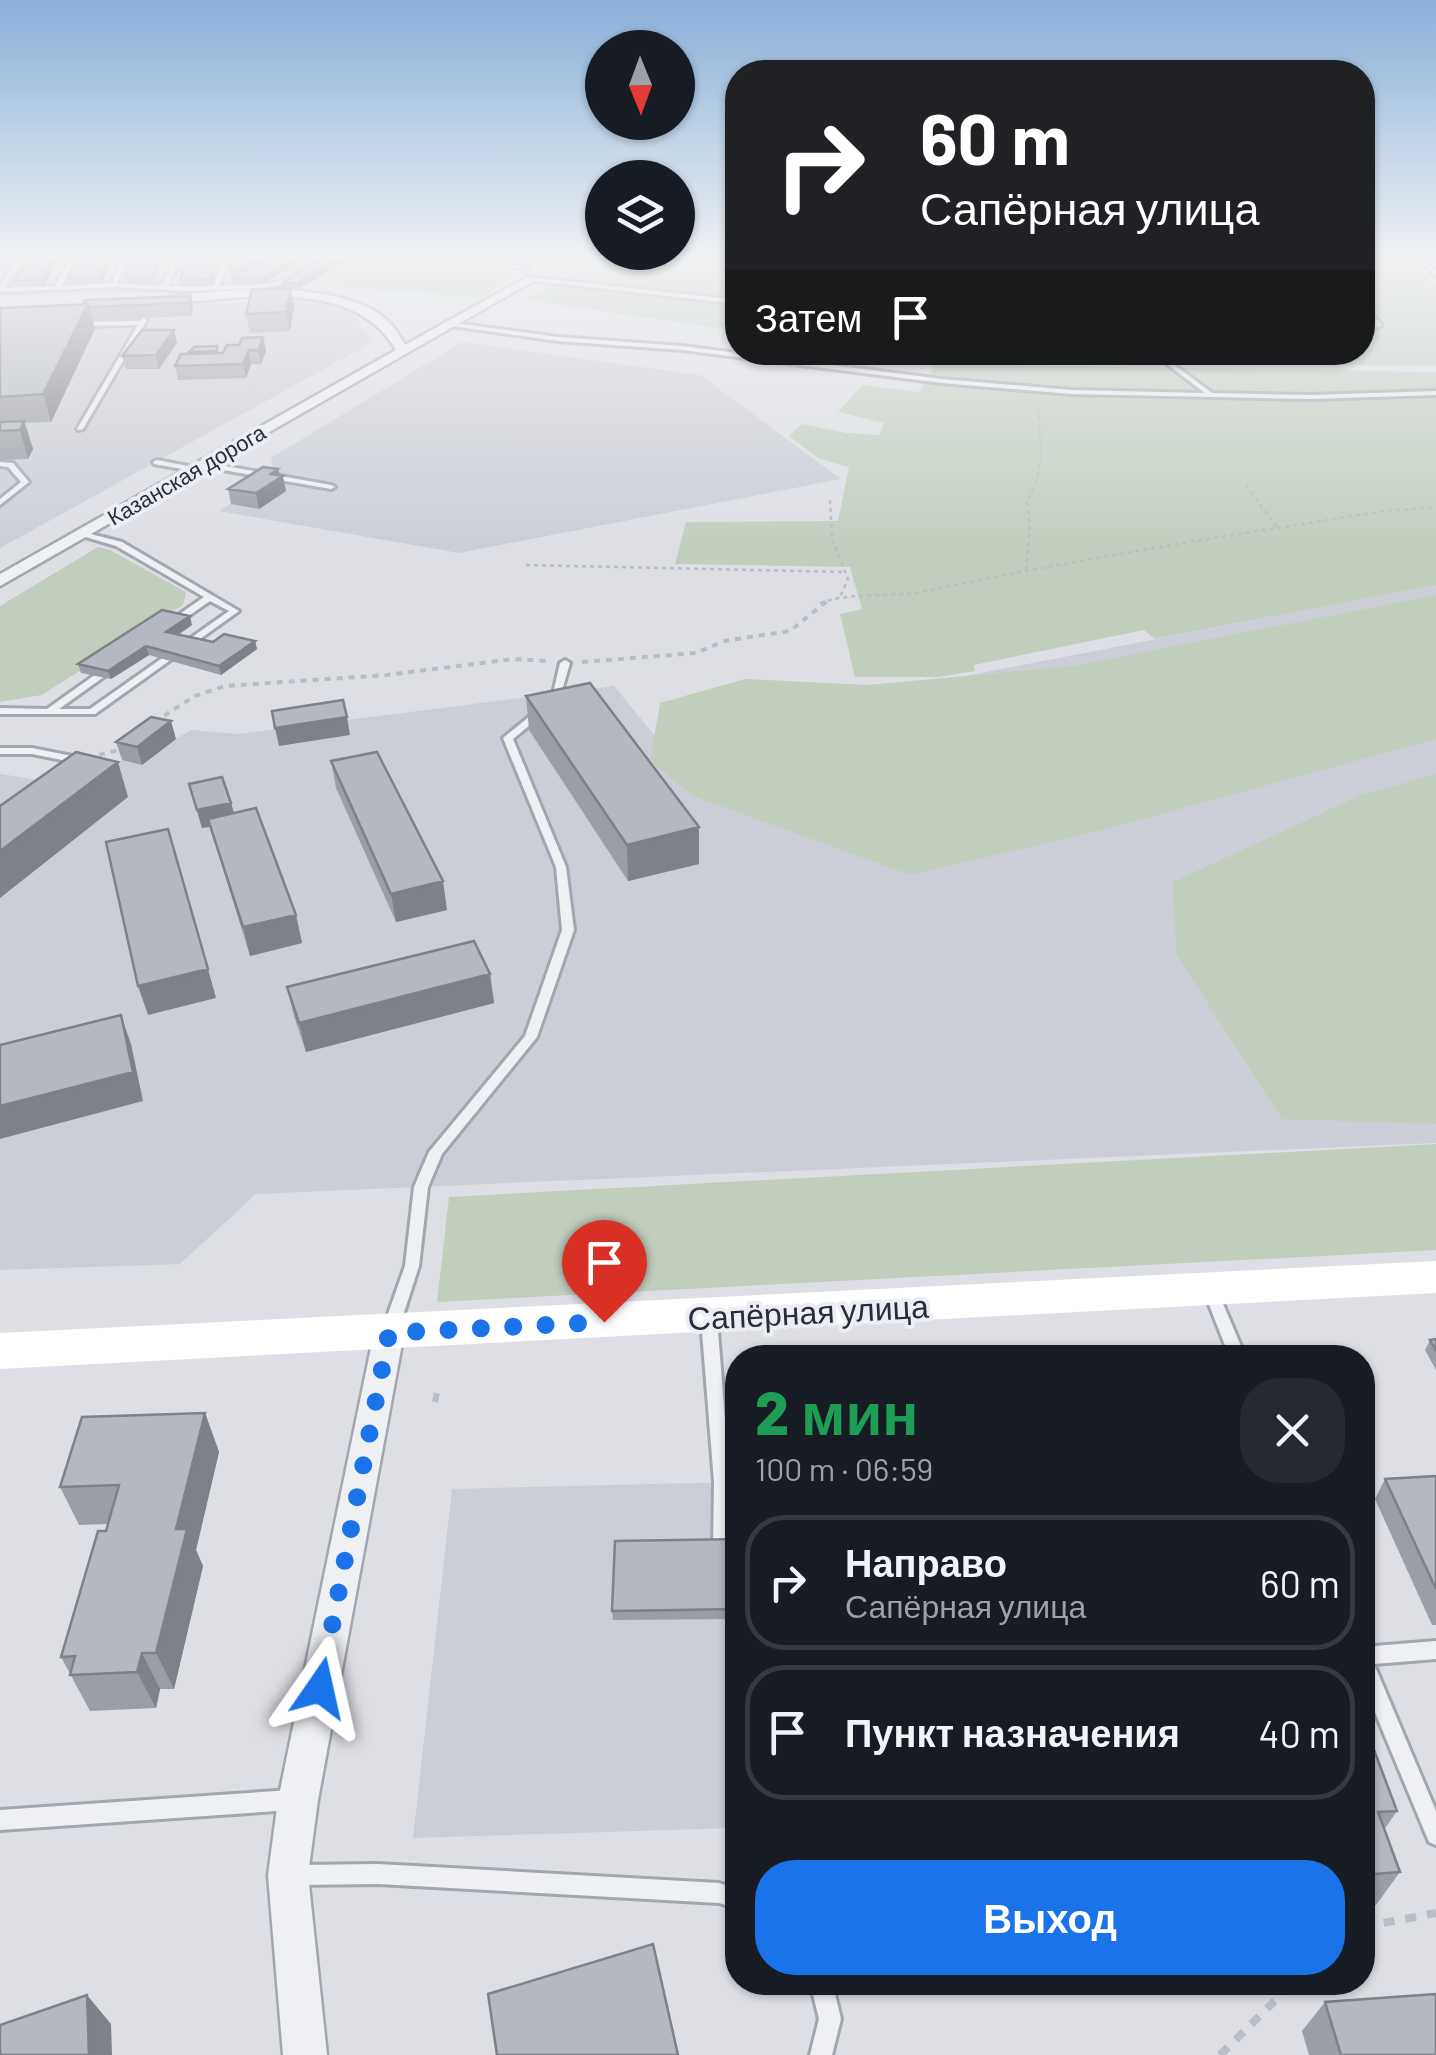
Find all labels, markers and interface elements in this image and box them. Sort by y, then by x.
north arrow [585,30,695,140]
map controls [585,30,695,270]
text: 60 m [920,95,1070,179]
icon: right [755,100,885,230]
button: layers [585,160,695,270]
text: Сапёрная улица [920,180,1259,234]
icon: arrive [883,290,938,345]
text: Затем [755,294,863,340]
street label: Казанская дорога [102,418,271,531]
pin [562,1220,647,1323]
icon: arrive [577,1235,632,1290]
street label: Сапёрная улица [686,1286,930,1337]
text: 2 мин [755,1375,919,1447]
button: close [1240,1378,1345,1483]
text: 100 m · 06:59 [755,1449,933,1487]
text: Направо [845,1539,1007,1585]
icon: right [760,1555,815,1610]
text: 60 m [1260,1560,1340,1606]
text: Сапёрная улица [845,1586,1086,1624]
position arrow [268,1636,372,1740]
icon: arrive [760,1705,815,1760]
text: Пункт назначения [845,1709,1180,1755]
text: 40 m [1259,1710,1340,1756]
button: Выход [755,1860,1345,1975]

